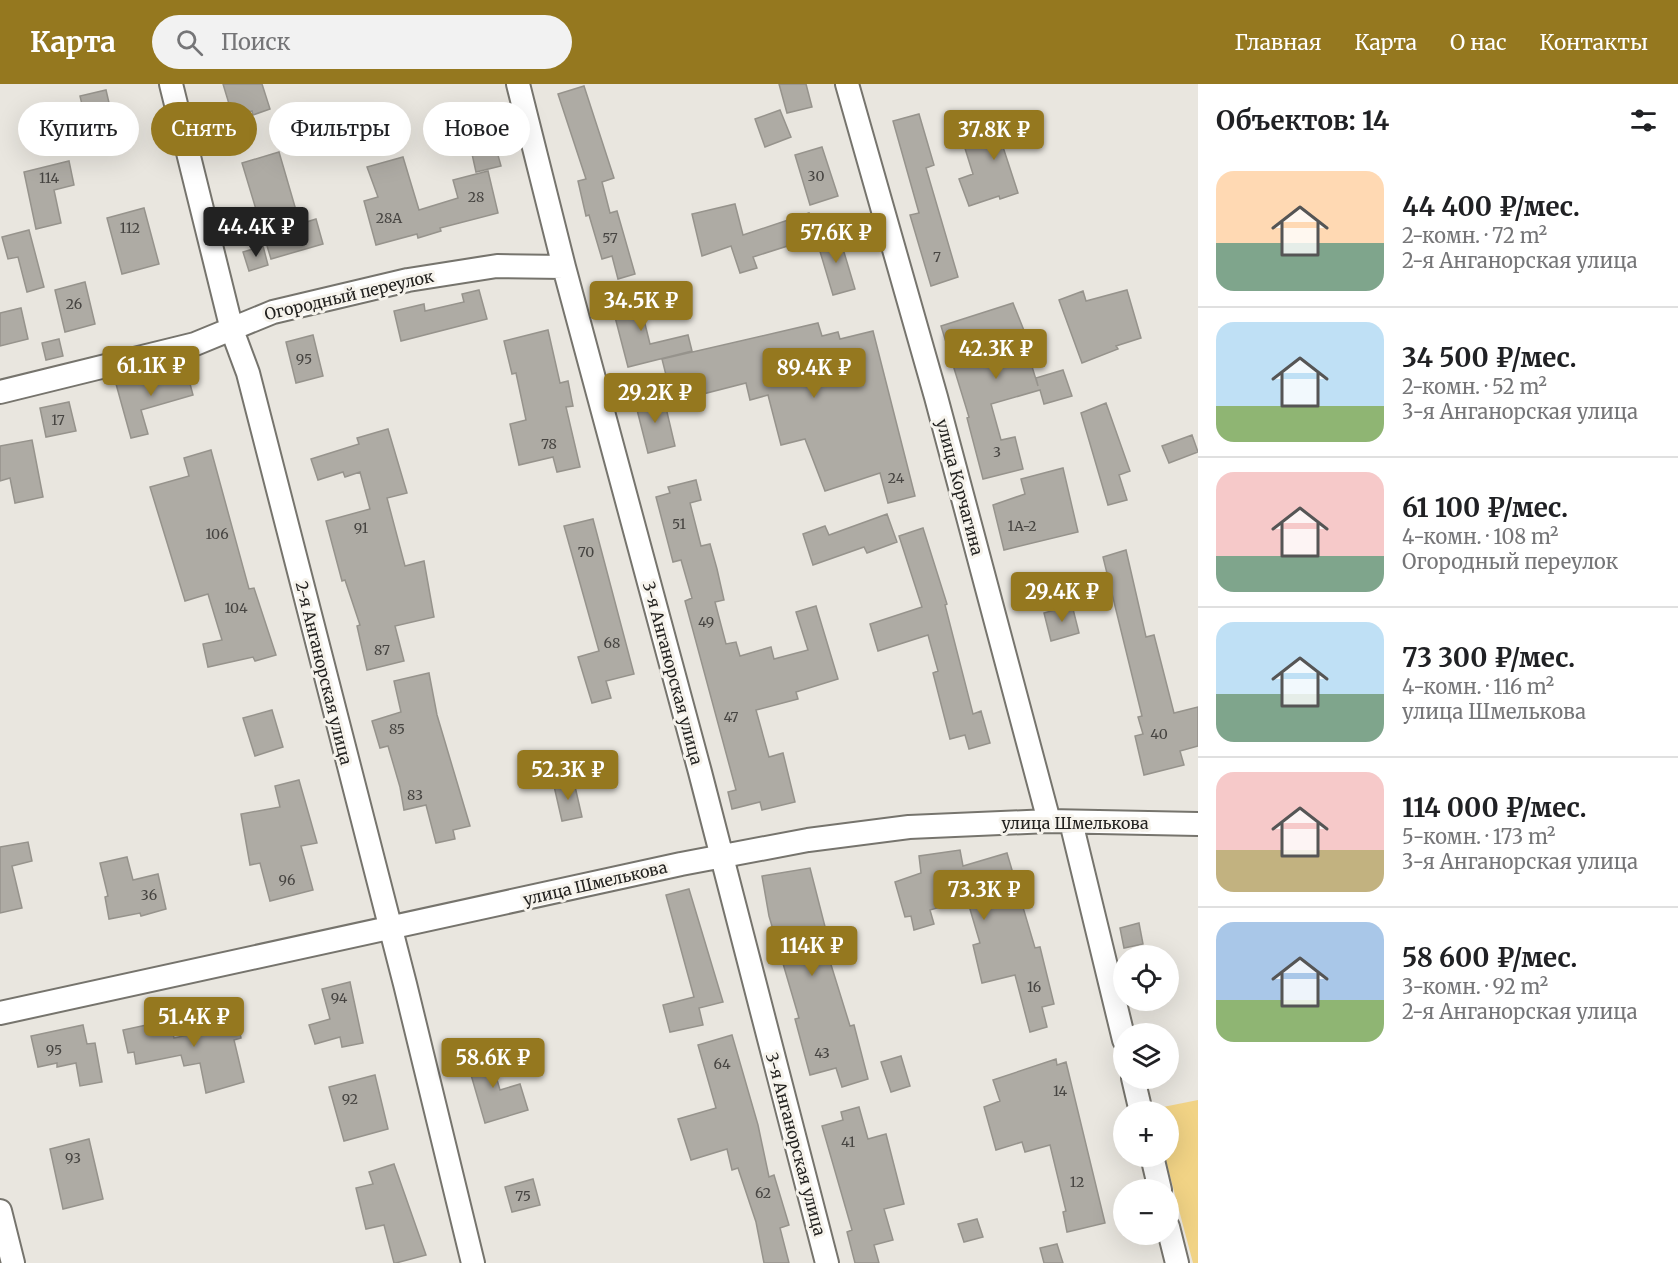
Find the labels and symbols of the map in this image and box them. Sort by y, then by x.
pin: 37.8K ₽ [939,110,1049,161]
house number: 30 [808,167,824,185]
house number: 114 [39,169,59,187]
house number: 28 [468,188,484,206]
pin: 44.4K ₽ [201,207,311,258]
house number: 28А [376,209,402,227]
pin: 57.6K ₽ [781,213,891,264]
house number: 112 [120,219,140,237]
house number: 57 [602,229,618,247]
house number: 7 [933,248,941,266]
street label: Огородный переулок [262,266,436,324]
pin: 34.5K ₽ [586,281,696,332]
house number: 26 [66,295,82,313]
pin: 42.3K ₽ [941,329,1051,380]
pin: 61.1K ₽ [96,346,206,397]
pin: 89.4K ₽ [759,348,869,399]
house number: 95 [296,350,312,368]
pin: 29.2K ₽ [600,373,710,424]
house number: 17 [51,411,65,429]
street label: улица Корчагина [932,417,988,558]
house number: 78 [541,435,557,453]
house number: 3 [993,443,1001,461]
house number: 24 [888,469,905,487]
house number: 51 [672,515,686,533]
house number: 1А-2 [1007,517,1037,535]
house number: 91 [354,519,368,537]
house number: 106 [205,525,229,543]
house number: 70 [578,543,594,561]
pin: 29.4K ₽ [1007,572,1117,623]
street label: 2-я Анганорская улица [292,579,357,767]
street label: 3-я Анганорская улица [639,579,707,767]
house number: 104 [224,599,248,617]
house number: 49 [698,613,714,631]
house number: 68 [604,634,620,652]
house number: 87 [374,641,390,659]
house number: 47 [723,708,739,726]
house number: 85 [389,720,405,738]
house number: 40 [1150,725,1168,743]
pin: 52.3K ₽ [513,750,623,801]
house number: 83 [407,786,423,804]
street label: улица Шмелькова [1001,813,1149,833]
street label: улица Шмелькова [521,857,669,909]
pin: 73.3K ₽ [929,870,1039,921]
house number: 96 [279,871,295,889]
house number: 36 [141,886,157,904]
pin: 114K ₽ [763,926,861,977]
house number: 16 [1027,978,1041,996]
house number: 94 [331,989,348,1007]
pin: 51.4K ₽ [139,997,249,1048]
pin: 58.6K ₽ [438,1038,548,1089]
house number: 95 [46,1041,62,1059]
house number: 43 [814,1044,830,1062]
street label: 3-я Анганорская улица [762,1050,830,1238]
house number: 64 [713,1055,731,1073]
house number: 14 [1053,1082,1067,1100]
house number: 92 [342,1090,358,1108]
house number: 41 [841,1133,855,1151]
house number: 93 [65,1149,81,1167]
house number: 12 [1070,1173,1084,1191]
house number: 62 [755,1184,771,1202]
house number: 75 [515,1187,531,1205]

